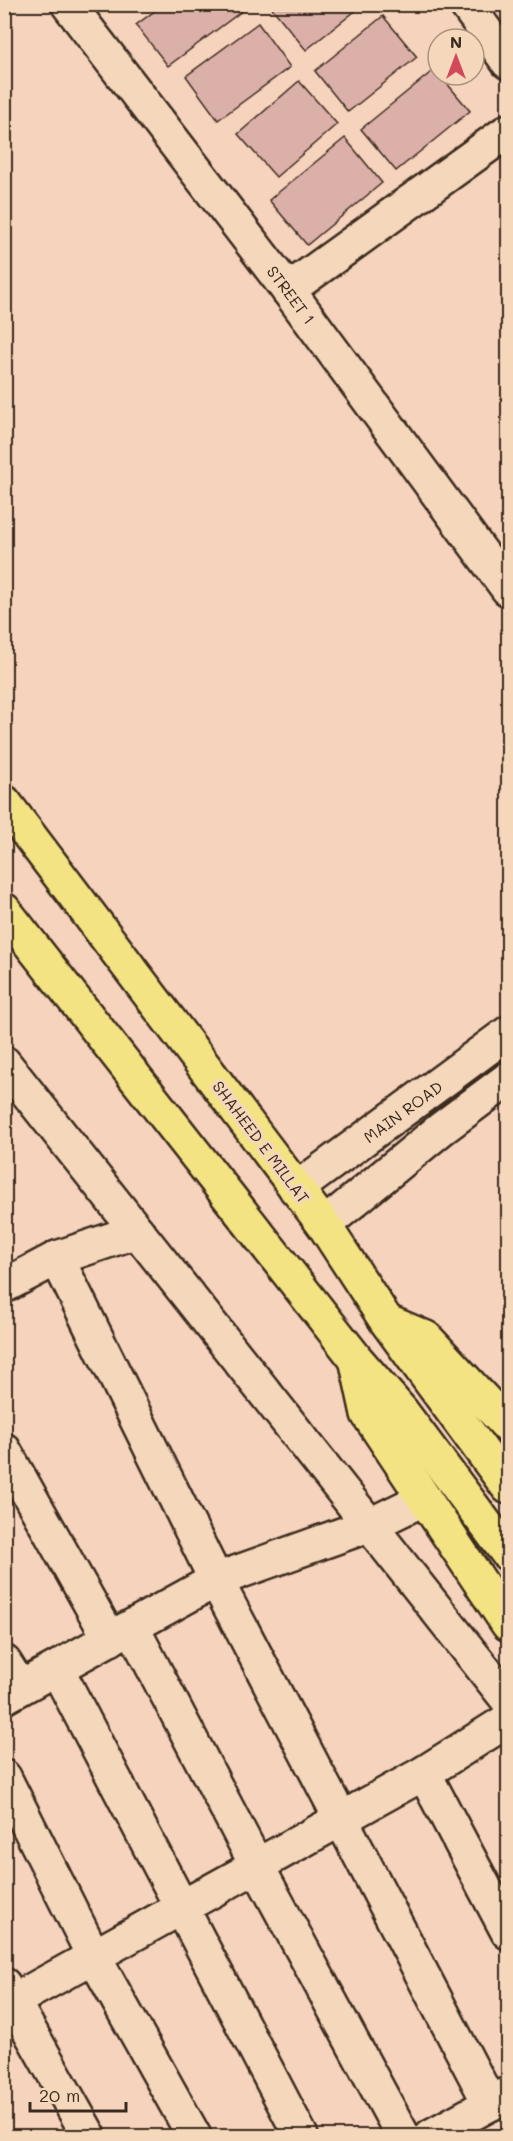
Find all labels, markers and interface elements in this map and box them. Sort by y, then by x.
north arrow [426,27,486,87]
text: N [450,31,462,52]
street label: STREET 1 [263,261,320,328]
street label: SHAHEED E MILLAT [208,1076,314,1207]
street label: MAIN ROAD [359,1076,446,1147]
scale bar [30,2075,126,2113]
text: 20 m [39,2083,80,2107]

